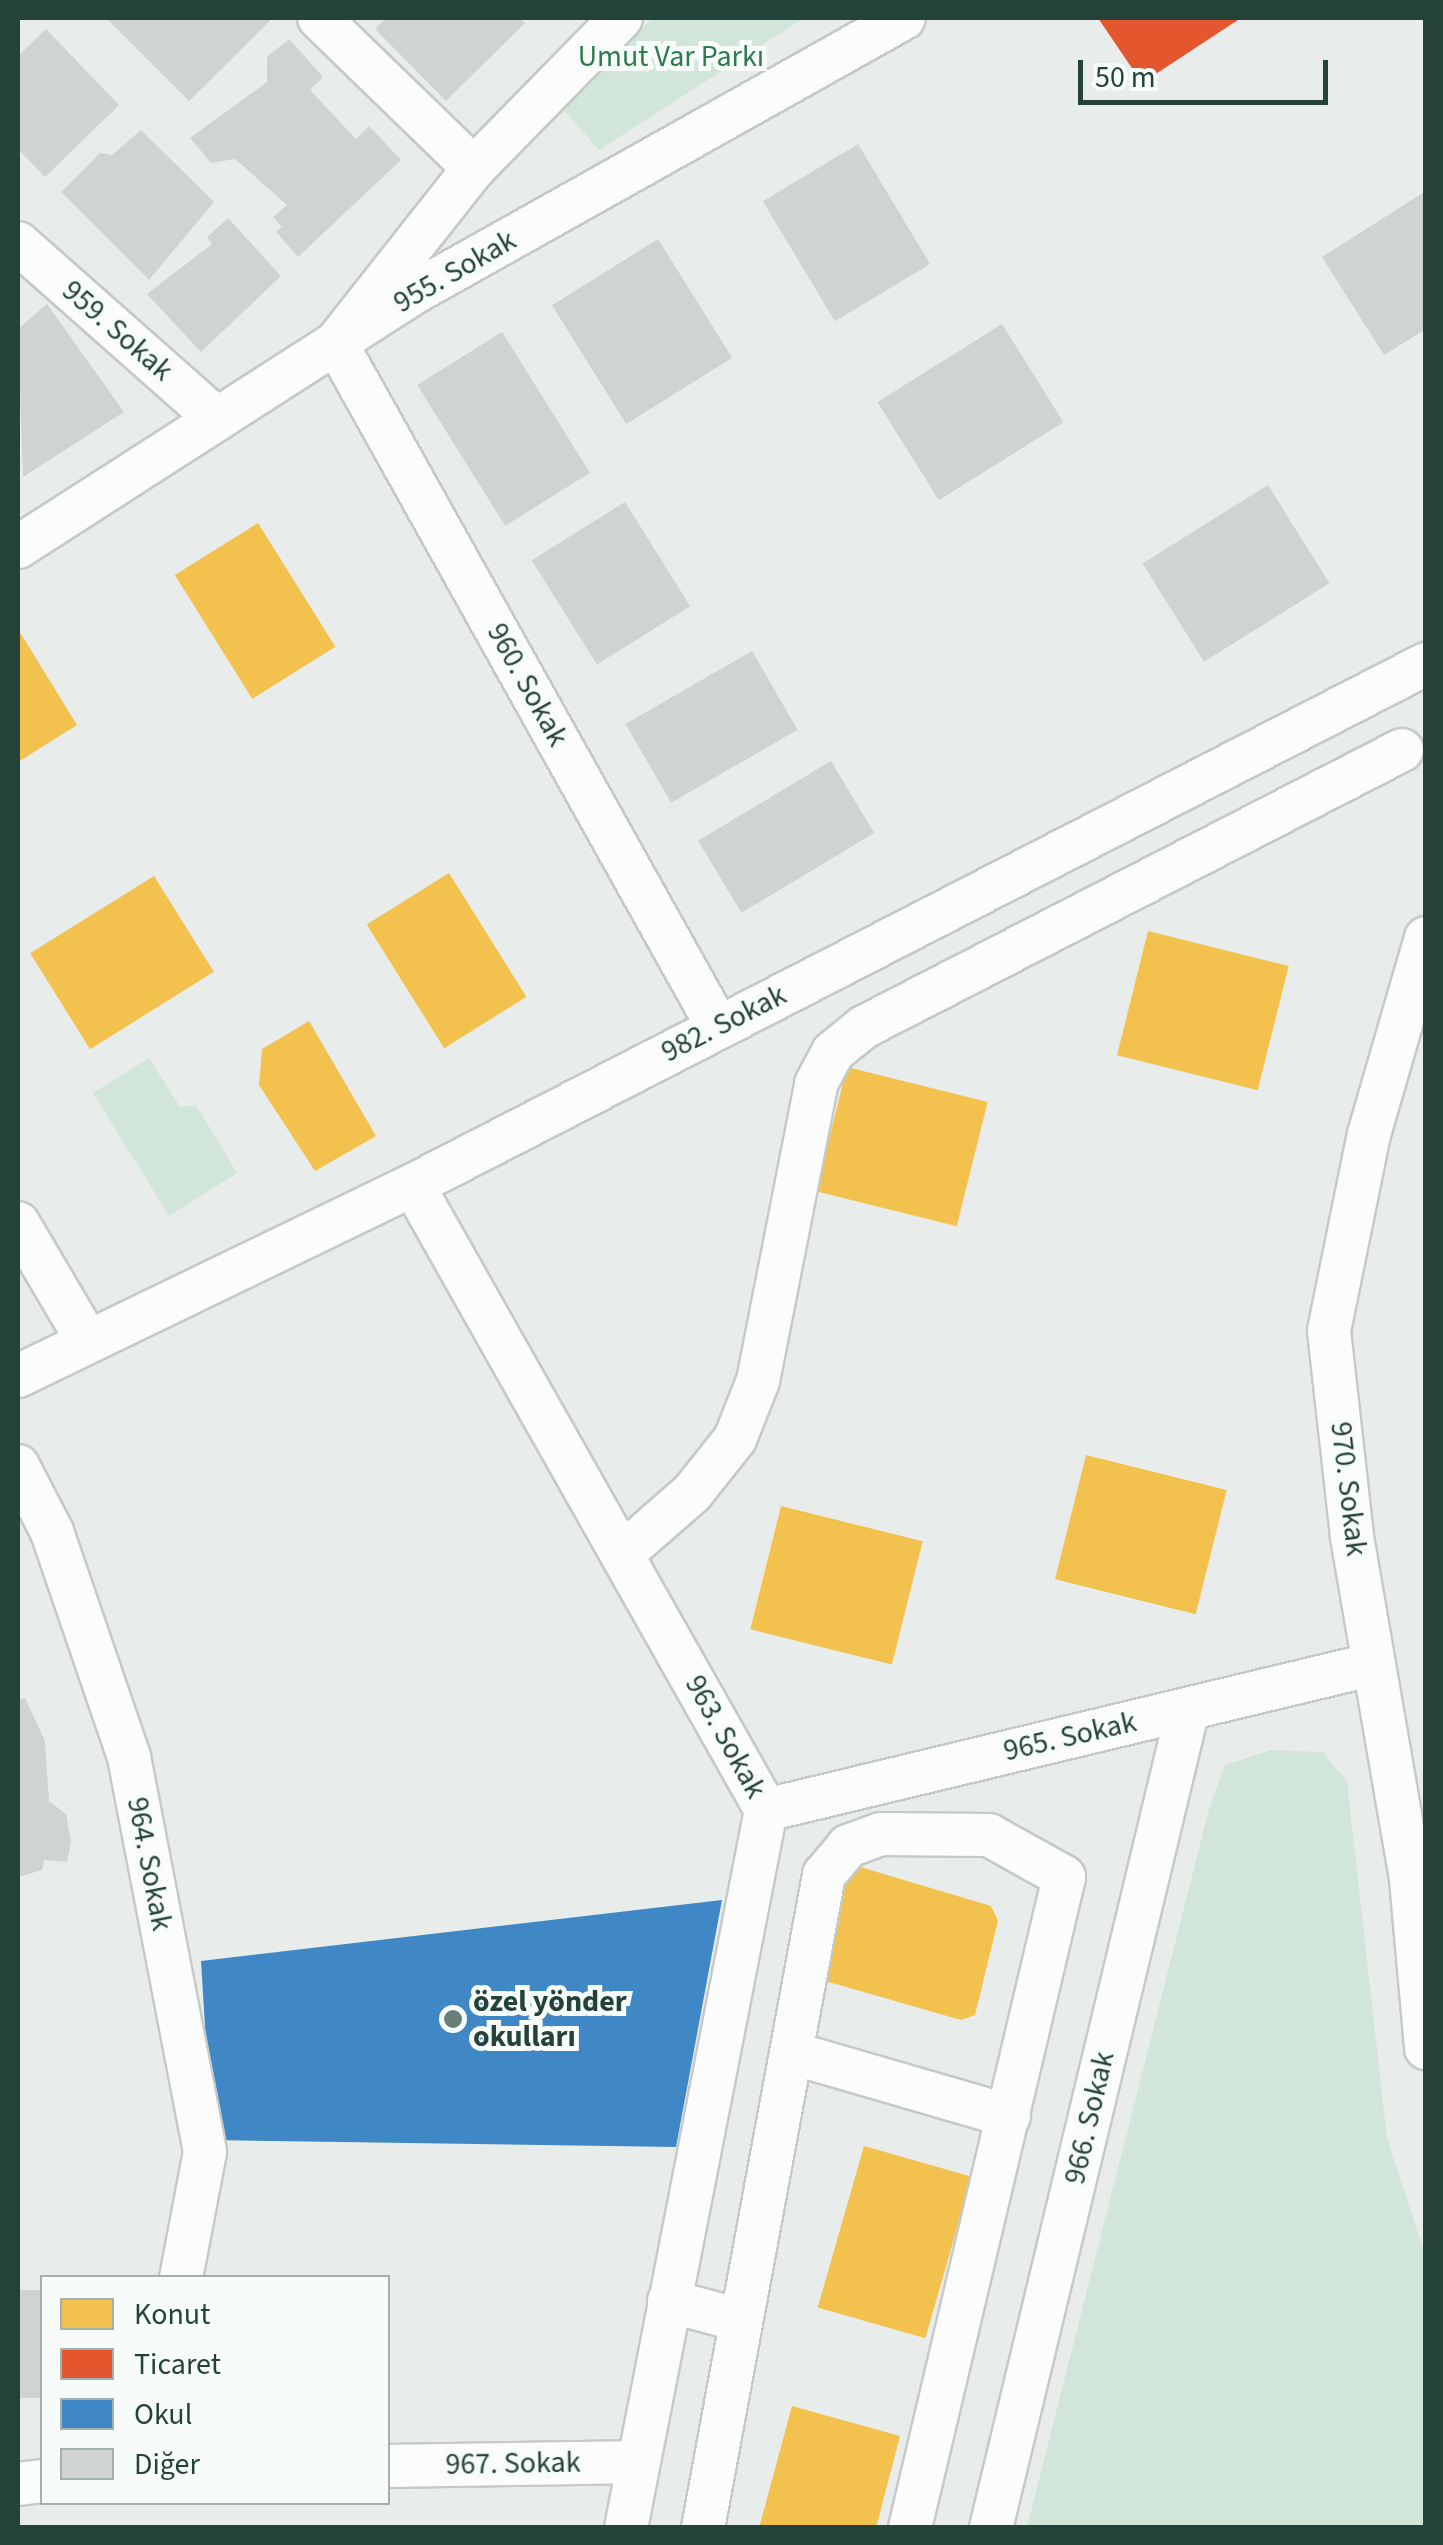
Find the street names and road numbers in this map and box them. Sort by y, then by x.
street label: 955. Sokak [388,223,522,321]
street label: 959. Sokak [54,273,180,389]
street label: 960. Sokak [479,617,575,753]
street label: 982. Sokak [656,977,792,1071]
street label: 970. Sokak [1322,1420,1374,1558]
street label: 963. Sokak [677,1669,773,1805]
street label: 965. Sokak [1000,1704,1140,1770]
street label: 964. Sokak [118,1794,180,1934]
street label: 966. Sokak [1057,2048,1123,2188]
street label: 967. Sokak [445,2445,581,2483]

